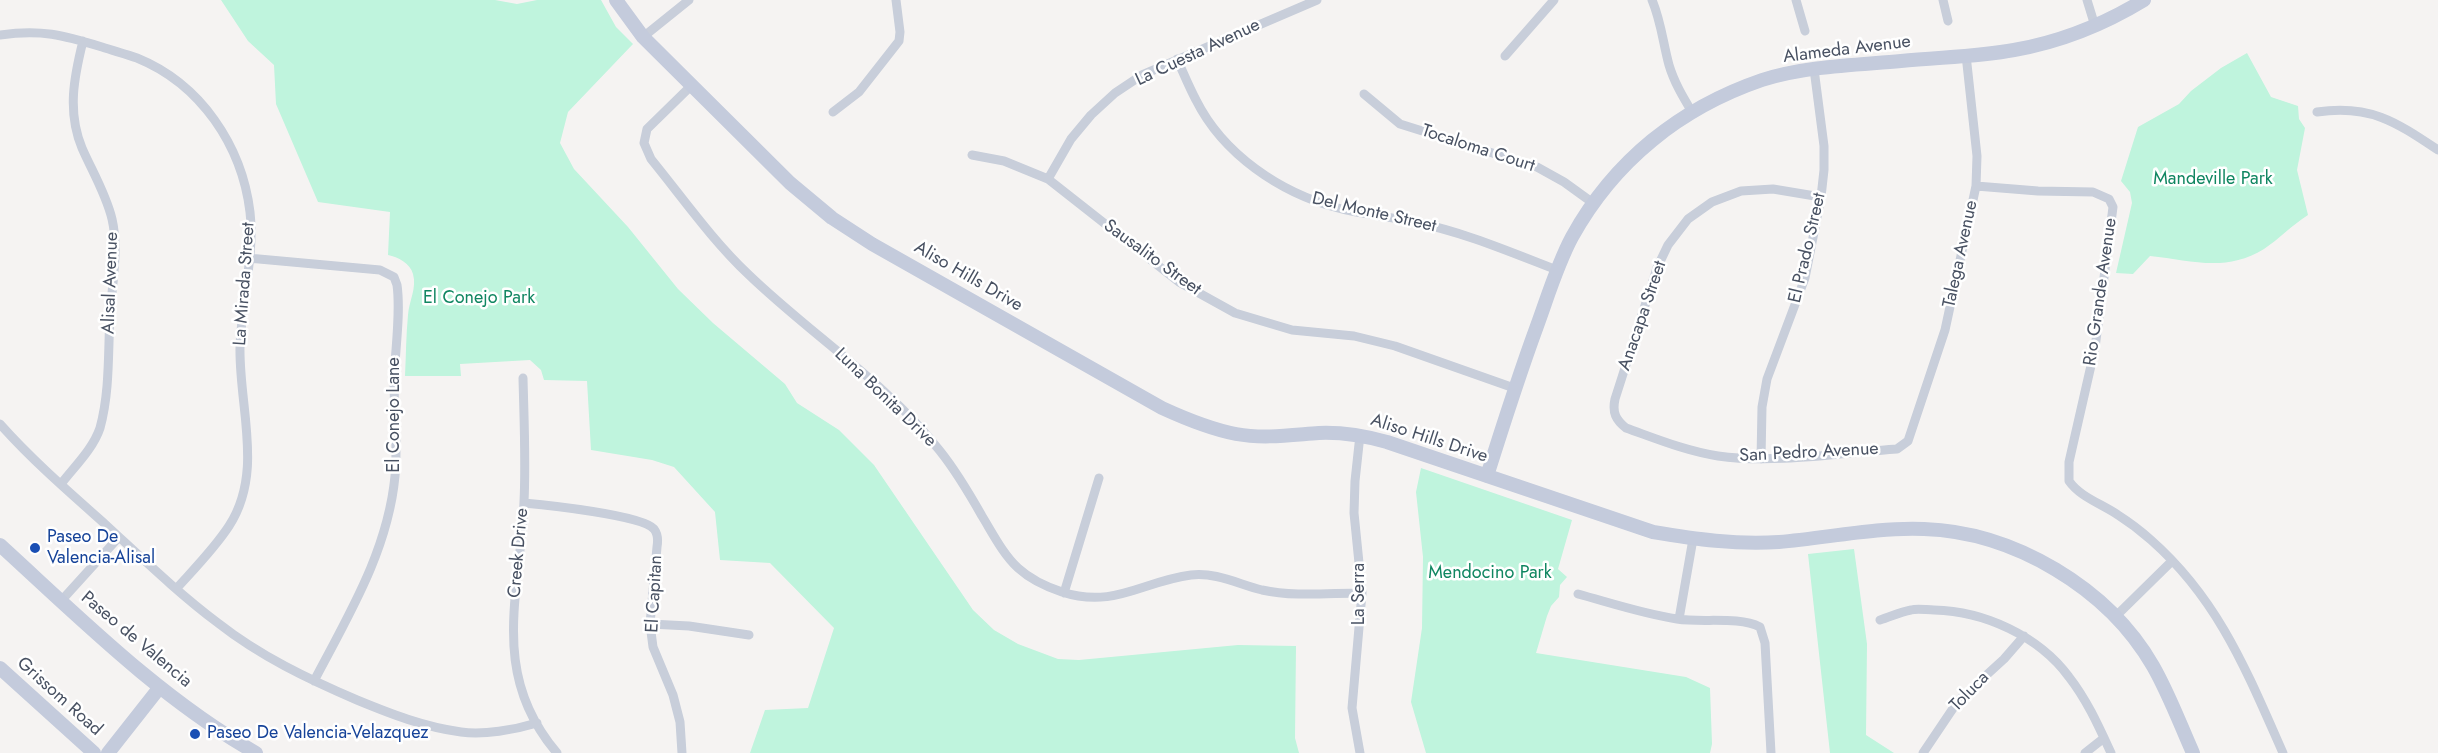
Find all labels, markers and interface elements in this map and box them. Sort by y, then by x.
street label: La Cuesta Avenue [1132,15,1264,91]
street label: Alameda Avenue [1782,31,1912,69]
street label: Tocaloma Court [1419,121,1537,177]
park label: Mandeville Park [2153,169,2273,191]
street label: Del Monte Street [1310,188,1438,238]
street label: El Prado Street [1785,191,1831,305]
street label: Talega Avenue [1939,198,1983,310]
street label: Sausalito Street [1099,215,1205,301]
street label: Rio Grande Avenue [2080,217,2122,367]
street label: La Mirada Street [230,222,260,346]
street label: Alisal Avenue [98,232,124,334]
street label: Aliso Hills Drive [910,237,1026,317]
street label: Anacapa Street [1614,258,1672,374]
park label: El Conejo Park [423,288,535,310]
street label: Luna Bonita Drive [830,344,940,452]
street label: El Conejo Lane [384,357,406,473]
street label: Aliso Hills Drive [1368,410,1490,468]
street label: San Pedro Avenue [1739,439,1879,467]
street label: Creek Drive [504,507,534,599]
place label: Paseo De Valencia-Alisal [47,527,155,570]
marker: Paseo De Valencia-Alisal [28,541,42,555]
street label: El Capitan [642,555,668,633]
street label: La Serra [1349,563,1371,625]
park label: Mendocino Park [1428,563,1552,585]
street label: Paseo de Valencia [76,587,196,693]
street label: Grissom Road [12,653,106,741]
street label: Toluca [1946,668,1994,716]
place label: Paseo De Valencia-Velazquez [207,723,428,745]
marker: Paseo De Valencia-Velazquez [188,727,202,741]

